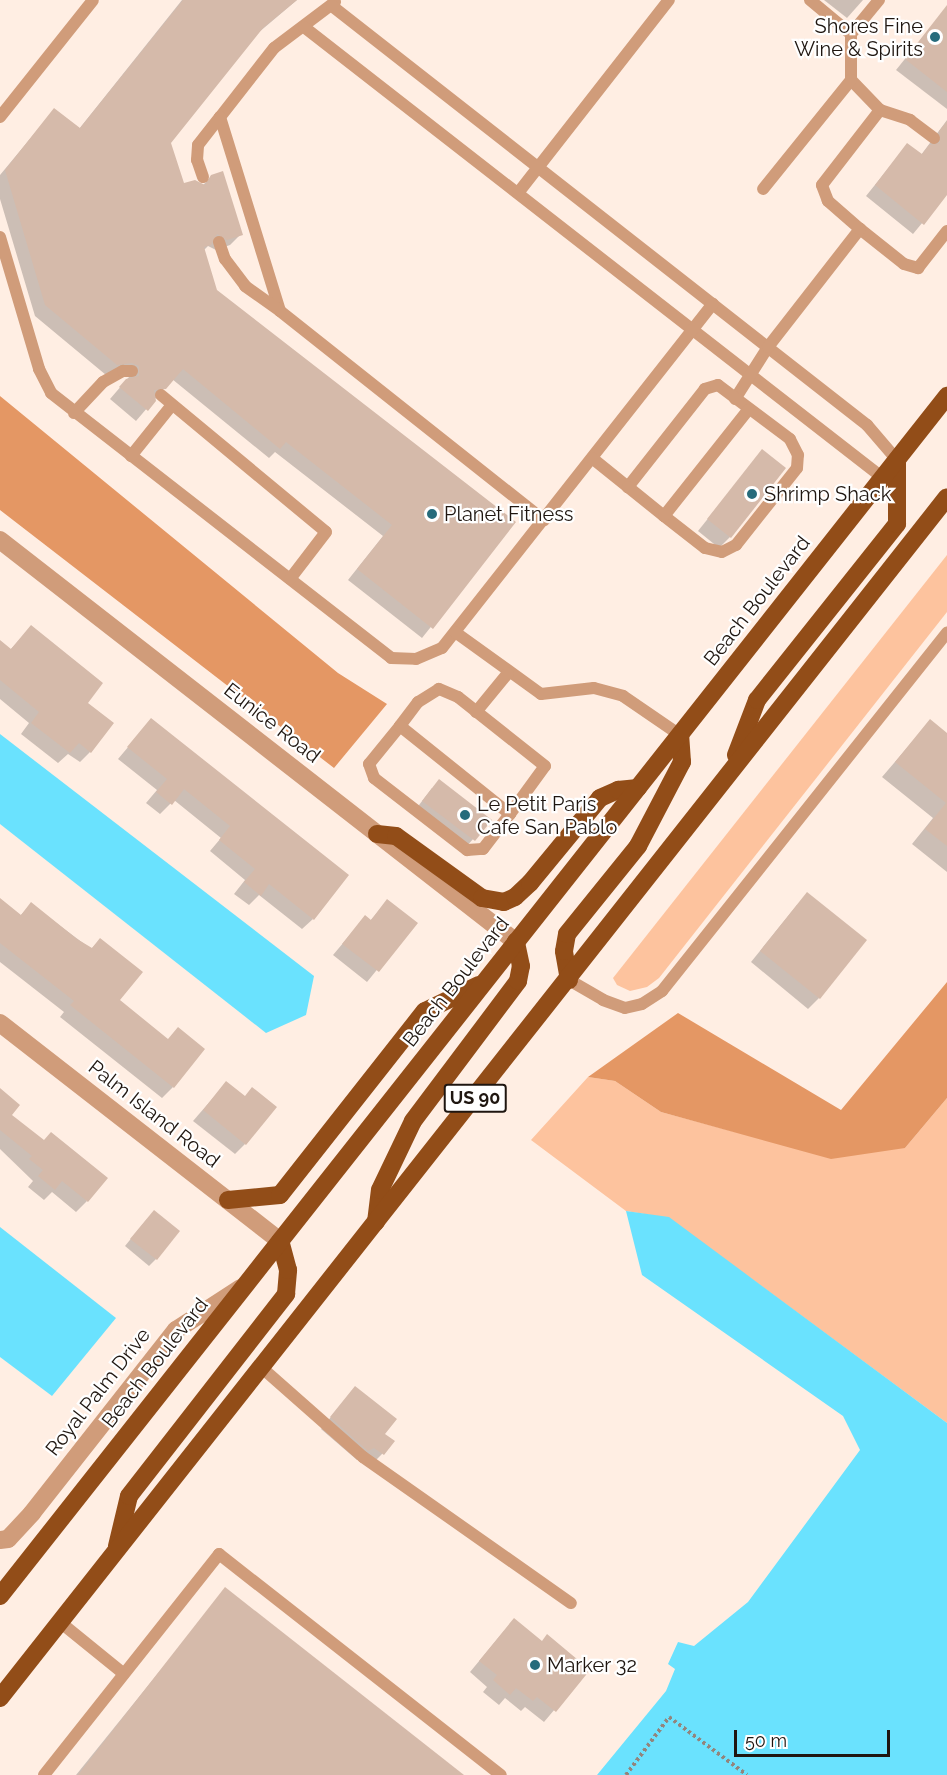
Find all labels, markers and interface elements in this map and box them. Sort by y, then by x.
place label: Shores Fine Wine & Spirits [794,14,923,61]
marker: Shores Fine Wine & Spirits [928,30,942,44]
place label: Shrimp Shack [764,482,891,506]
marker: Shrimp Shack [745,487,759,501]
place label: Planet Fitness [444,502,573,526]
marker: Planet Fitness [425,507,439,521]
street label: Beach Boulevard [699,531,815,671]
street label: Eunice Road [219,678,325,768]
place label: Le Petit Paris Cafe San Pablo [477,792,617,839]
marker: Le Petit Paris Cafe San Pablo [458,808,472,822]
street label: Beach Boulevard [398,912,514,1052]
street label: Palm Island Road [84,1055,224,1173]
road number: US 90 [444,1083,506,1113]
street label: Beach Boulevard [97,1293,213,1433]
street label: Royal Palm Drive [40,1323,156,1461]
place label: Marker 32 [547,1653,637,1677]
marker: Marker 32 [528,1658,542,1672]
scale bar [737,1718,893,1756]
text: 50 m [745,1730,787,1751]

